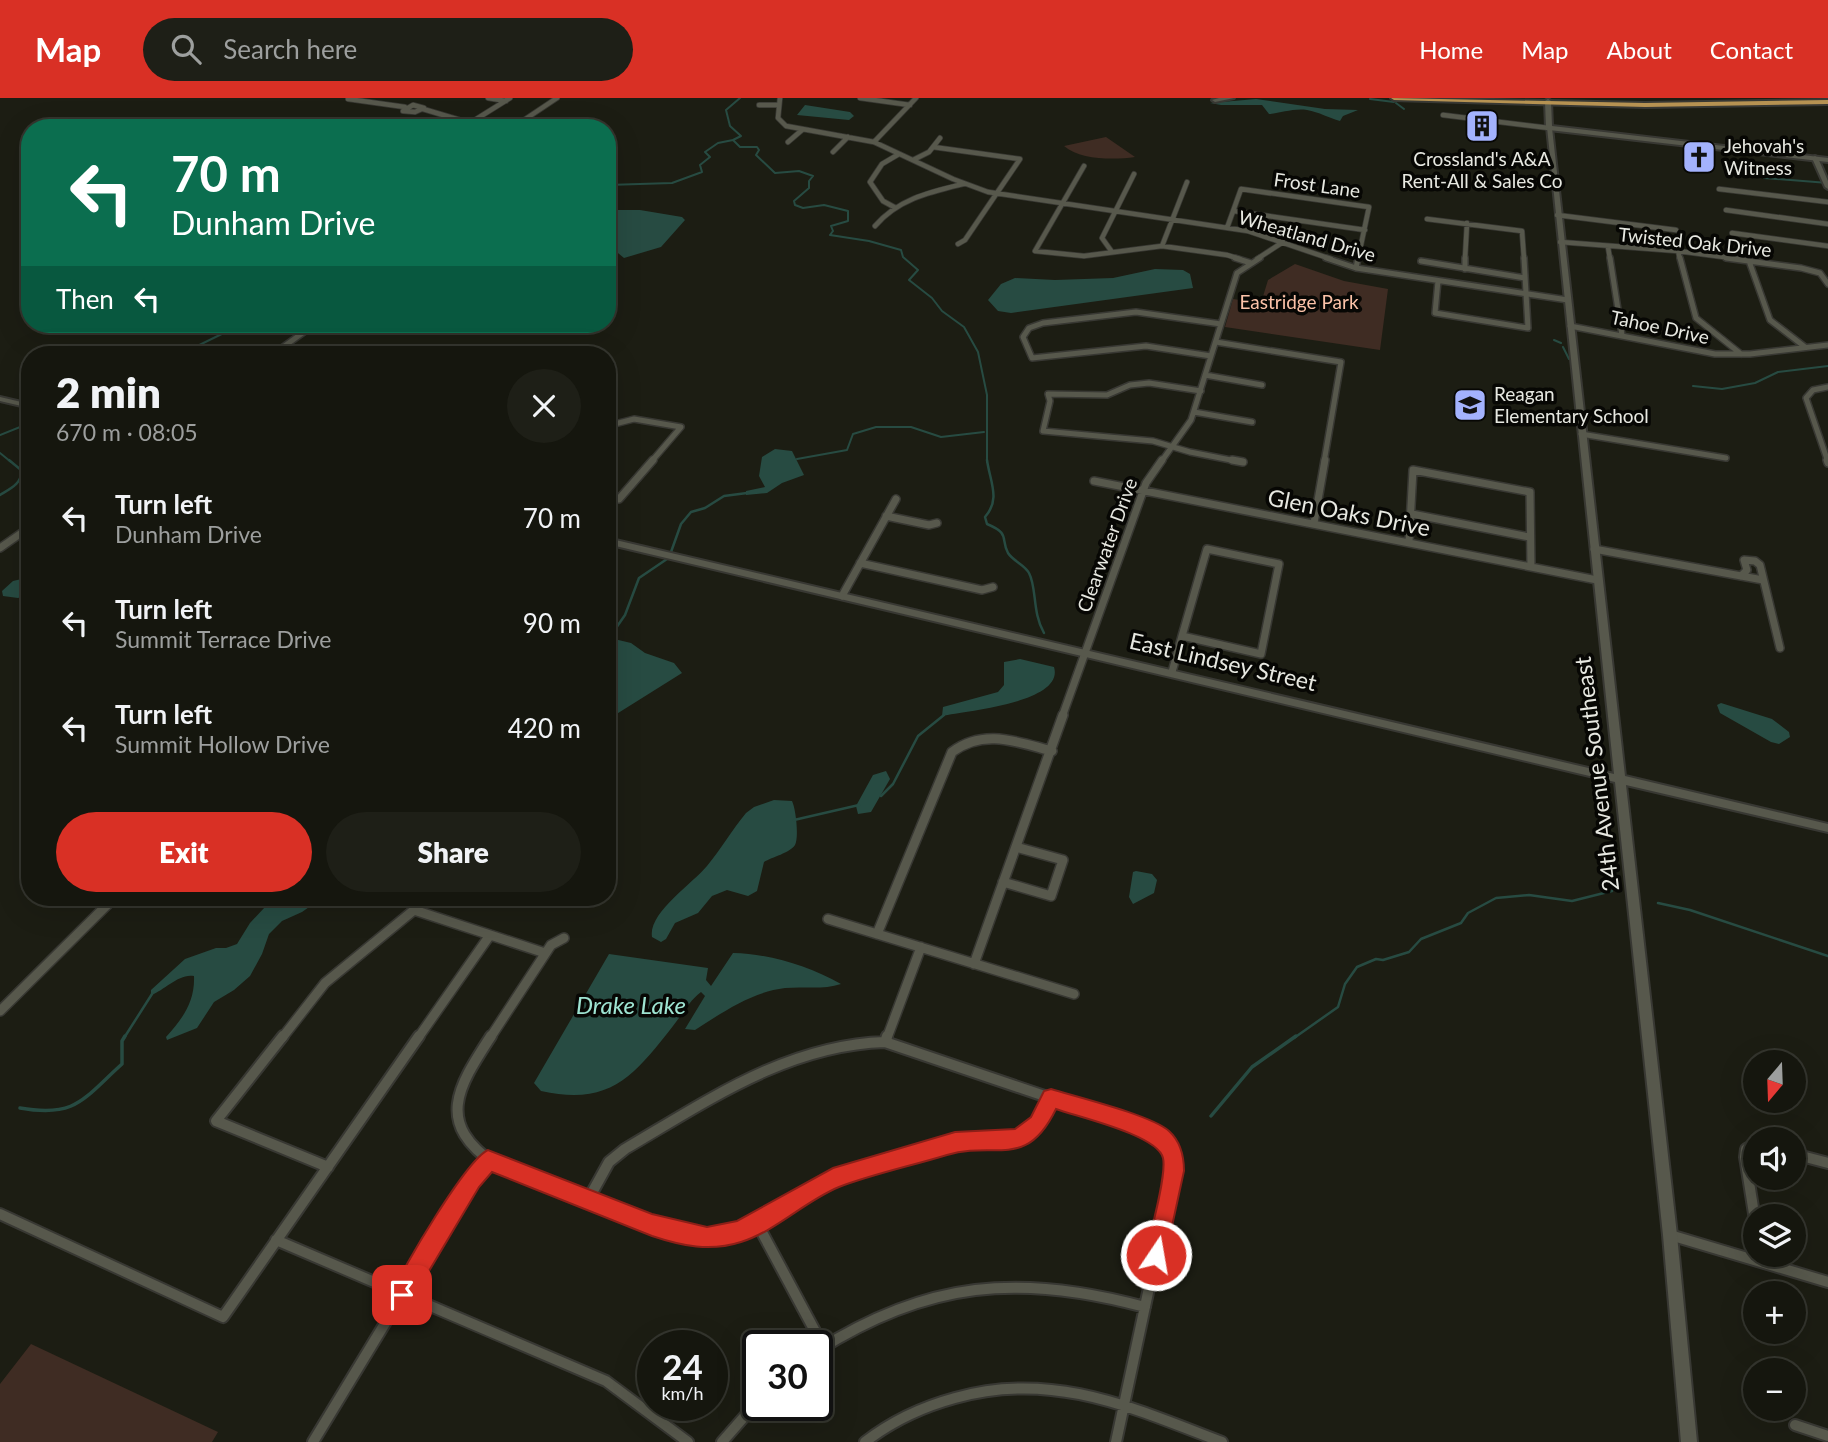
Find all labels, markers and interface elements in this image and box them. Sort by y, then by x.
search box [143,18,633,81]
text: Map [35,29,101,69]
icon: search [167,30,205,68]
text: Search here [223,33,357,65]
text: Home [1419,35,1483,64]
text: Map [1521,35,1569,64]
text: About [1607,35,1672,64]
text: Contact [1710,35,1793,64]
building icon: Crossland's A&A Rent-All & Sales Co [1463,107,1501,145]
place label: Jehovah's Witness [1724,134,1804,179]
church icon: Jehovah's Witness [1680,138,1718,176]
text: 70 m [171,144,281,202]
icon: left [56,147,147,238]
place label: Crossland's A&A Rent-All & Sales Co [1401,147,1563,192]
street label: Frost Lane [1272,167,1362,202]
text: Dunham Drive [171,203,375,242]
street label: Wheatland Drive [1236,205,1378,266]
street label: Twisted Oak Drive [1617,222,1773,261]
icon: left [128,280,166,318]
text: Then [56,283,114,315]
park label: Eastridge Park [1239,290,1359,313]
street label: Tahoe Drive [1609,305,1711,348]
text: 2 min [56,367,161,417]
button: close [507,369,581,443]
place label: Reagan Elementary School [1494,382,1649,427]
school or university icon: Reagan Elementary School [1451,386,1489,424]
text: 670 m · 08:05 [56,418,198,446]
street label: Clearwater Drive [1072,475,1141,615]
street label: Glen Oaks Drive [1266,483,1433,541]
text: Turn left [115,488,212,520]
icon: left [56,499,94,537]
text: 70 m [523,502,581,534]
text: Dunham Drive [115,520,262,548]
text: Turn left [115,593,212,625]
icon: left [56,604,94,642]
text: 90 m [523,607,581,639]
text: Summit Terrace Drive [115,625,331,653]
street label: East Lindsey Street [1127,626,1320,696]
street label: 24th Avenue Southeast [1568,655,1624,893]
text: Turn left [115,698,212,730]
icon: left [56,709,94,747]
text: 420 m [508,712,581,744]
text: Summit Hollow Drive [115,730,330,758]
button: Exit [56,812,312,892]
button: Share [326,812,581,892]
water label: Drake Lake [576,990,686,1019]
north arrow [1743,1050,1806,1113]
map controls [1743,1050,1806,1421]
button: sound [1743,1127,1806,1190]
button: layers [1743,1204,1806,1267]
position arrow [1119,1218,1193,1292]
pin [372,1265,432,1325]
icon: arrive [383,1276,421,1314]
button: + [1743,1281,1806,1344]
speed limit sign: 30 [742,1330,833,1421]
text: 24 [662,1345,703,1387]
button: − [1743,1358,1806,1421]
text: km/h [661,1382,704,1404]

